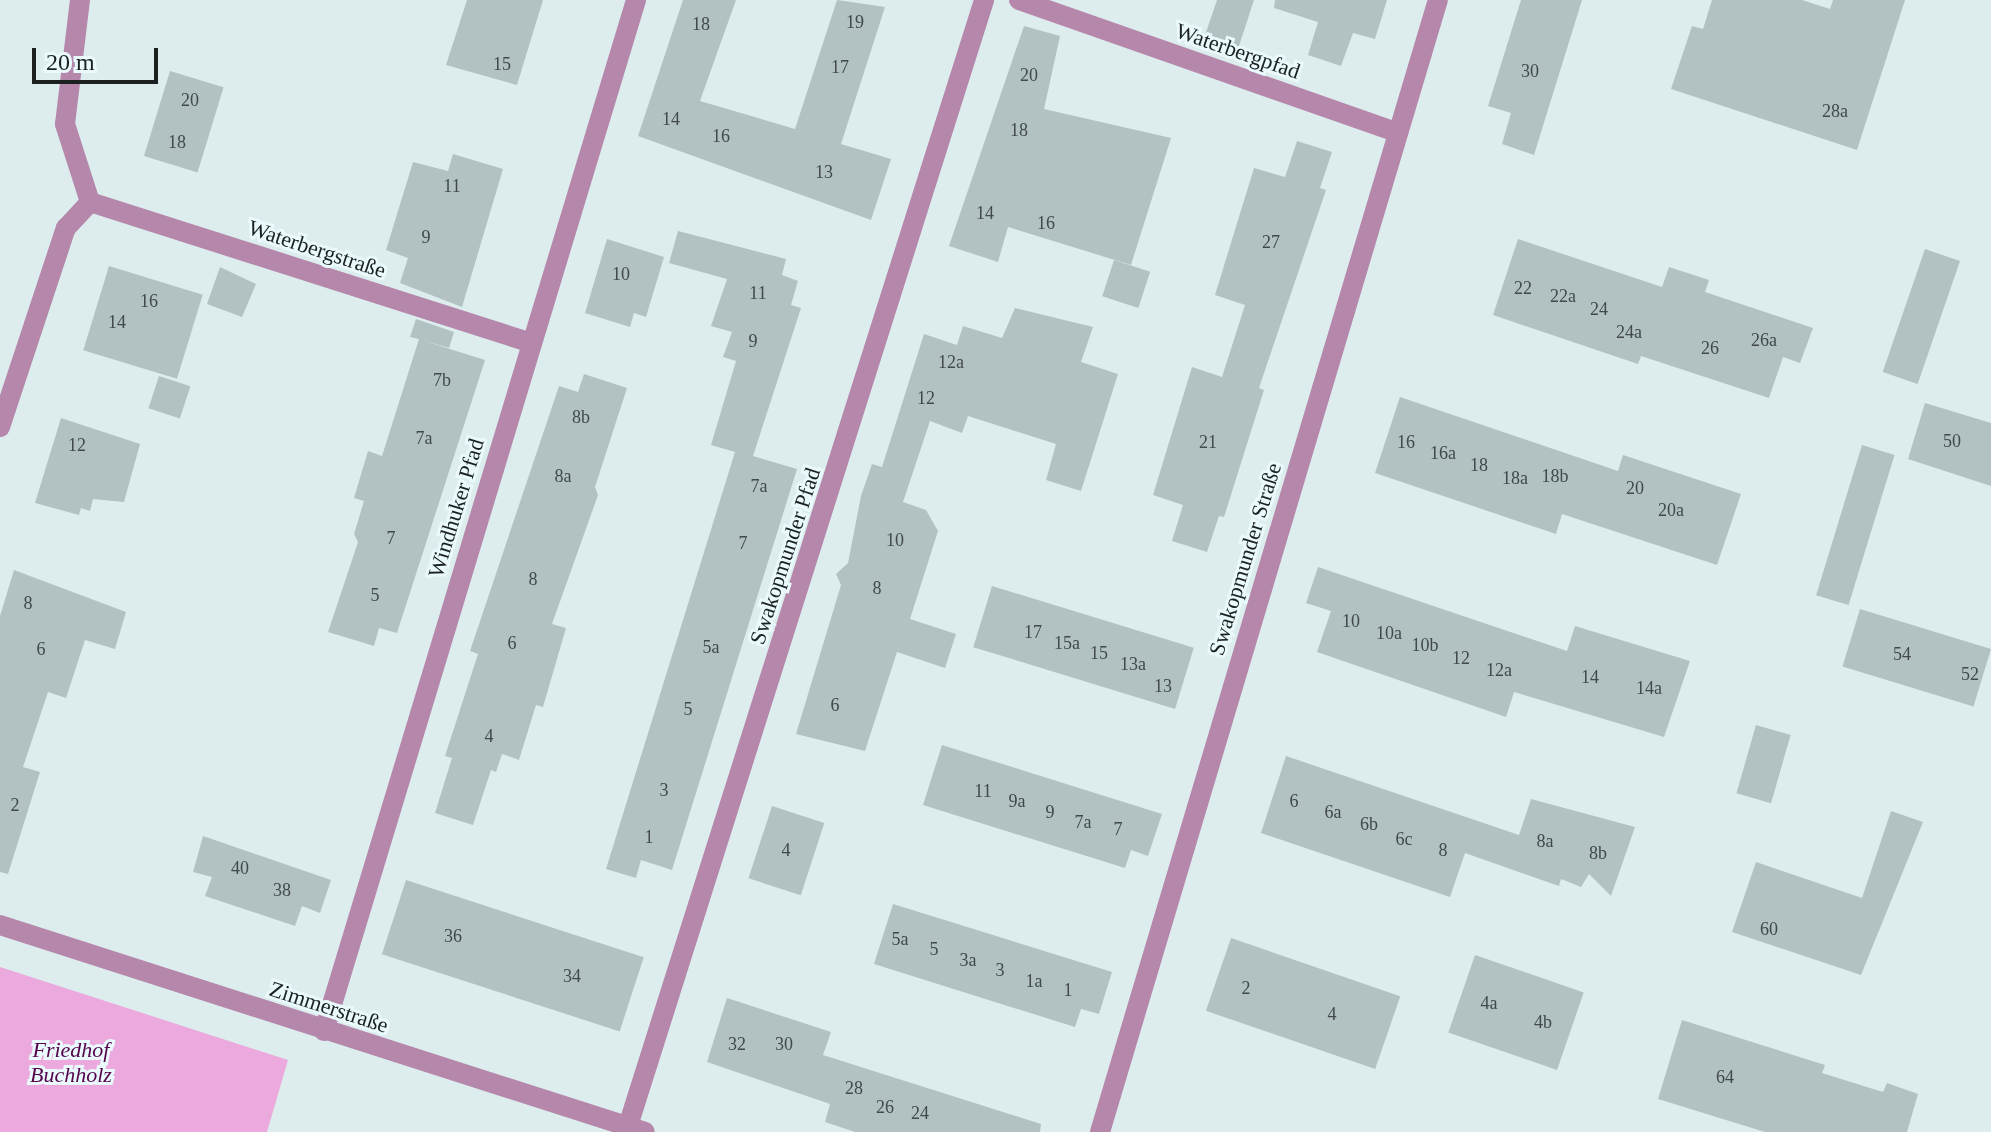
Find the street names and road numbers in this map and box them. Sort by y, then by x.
street label: Waterbergpfad [1172,17,1304,85]
street label: Waterbergstraße [245,214,389,284]
street label: Windhuker Pfad [422,435,490,581]
street label: Swakopmunder Straße [1203,460,1287,658]
street label: Swakopmunder Pfad [744,464,826,648]
street label: Zimmerstraße [266,975,392,1039]

